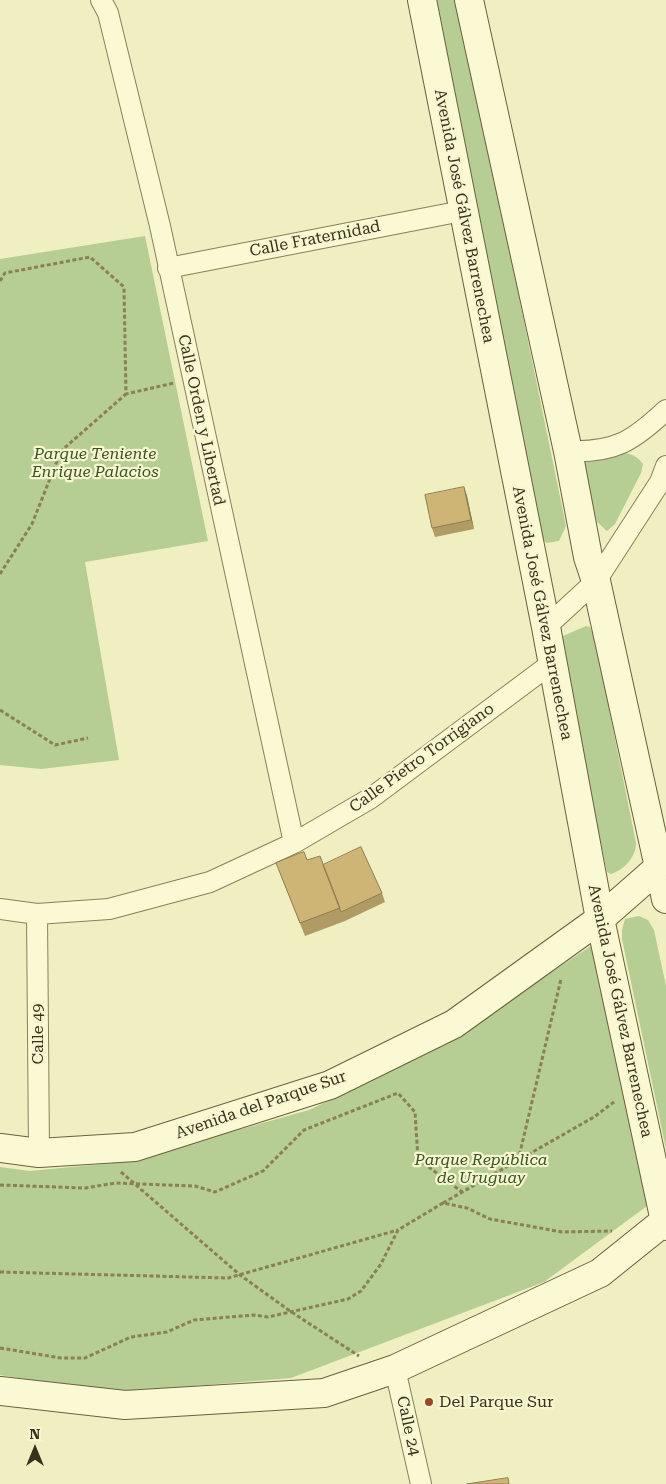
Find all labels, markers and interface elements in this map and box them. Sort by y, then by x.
street label: Avenida José Gálvez Barrenechea [430,87,498,345]
street label: Calle Fraternidad [248,217,382,261]
street label: Calle Orden y Libertad [173,333,229,507]
park label: Parque Teniente Enrique Palacios [31,444,159,482]
street label: Avenida José Gálvez Barrenechea [508,484,576,742]
street label: Calle Pietro Torrigiano [346,699,498,817]
street label: Avenida José Gálvez Barrenechea [584,883,656,1139]
street label: Calle 49 [28,1004,48,1064]
street label: Avenida del Parque Sur [173,1067,349,1143]
park label: Parque República de Uruguay [415,1150,547,1188]
place label: Del Parque Sur [439,1392,554,1412]
street label: Calle 24 [392,1394,424,1458]
marker: Del Parque Sur [423,1396,435,1408]
north arrow [10,1424,60,1474]
text: N [30,1426,40,1442]

